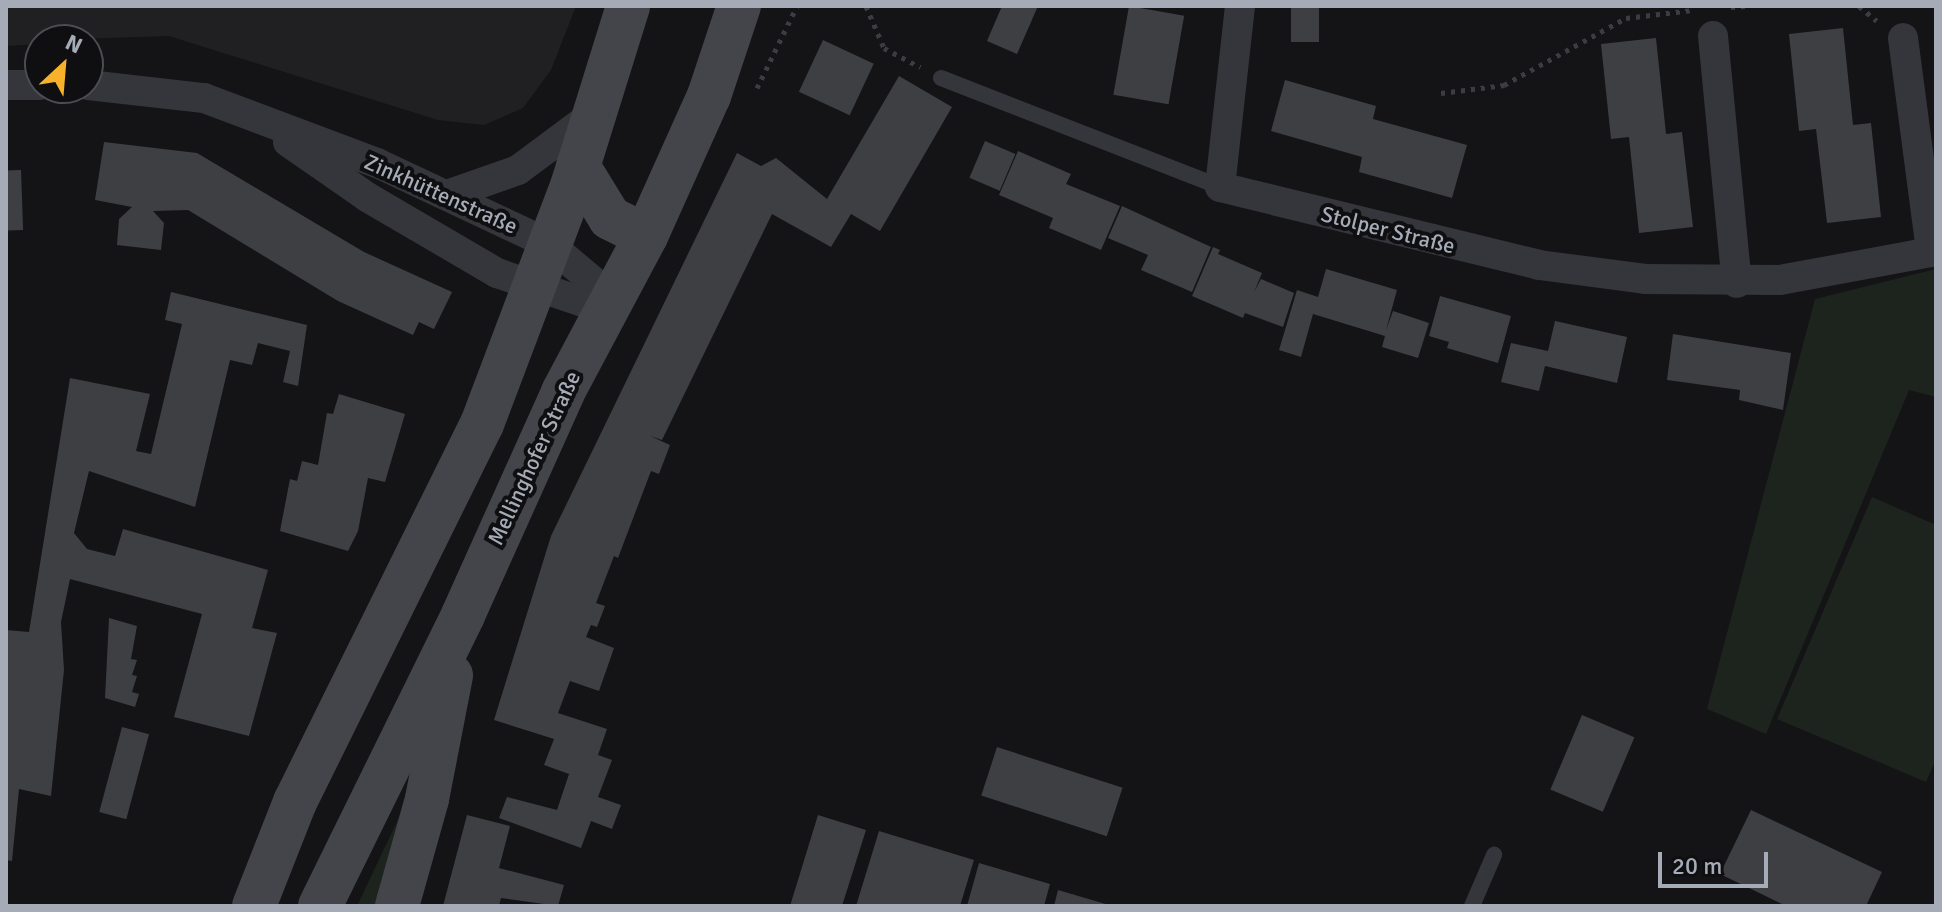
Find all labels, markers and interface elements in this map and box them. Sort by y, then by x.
north arrow [24,24,104,104]
text: N [61,28,87,59]
street label: Zinkhüttenstraße [360,148,522,240]
street label: Stolper Straße [1318,201,1458,259]
street label: Mellinghofer Straße [482,367,586,549]
scale bar [1662,836,1772,886]
text: 20 m [1672,851,1722,881]

